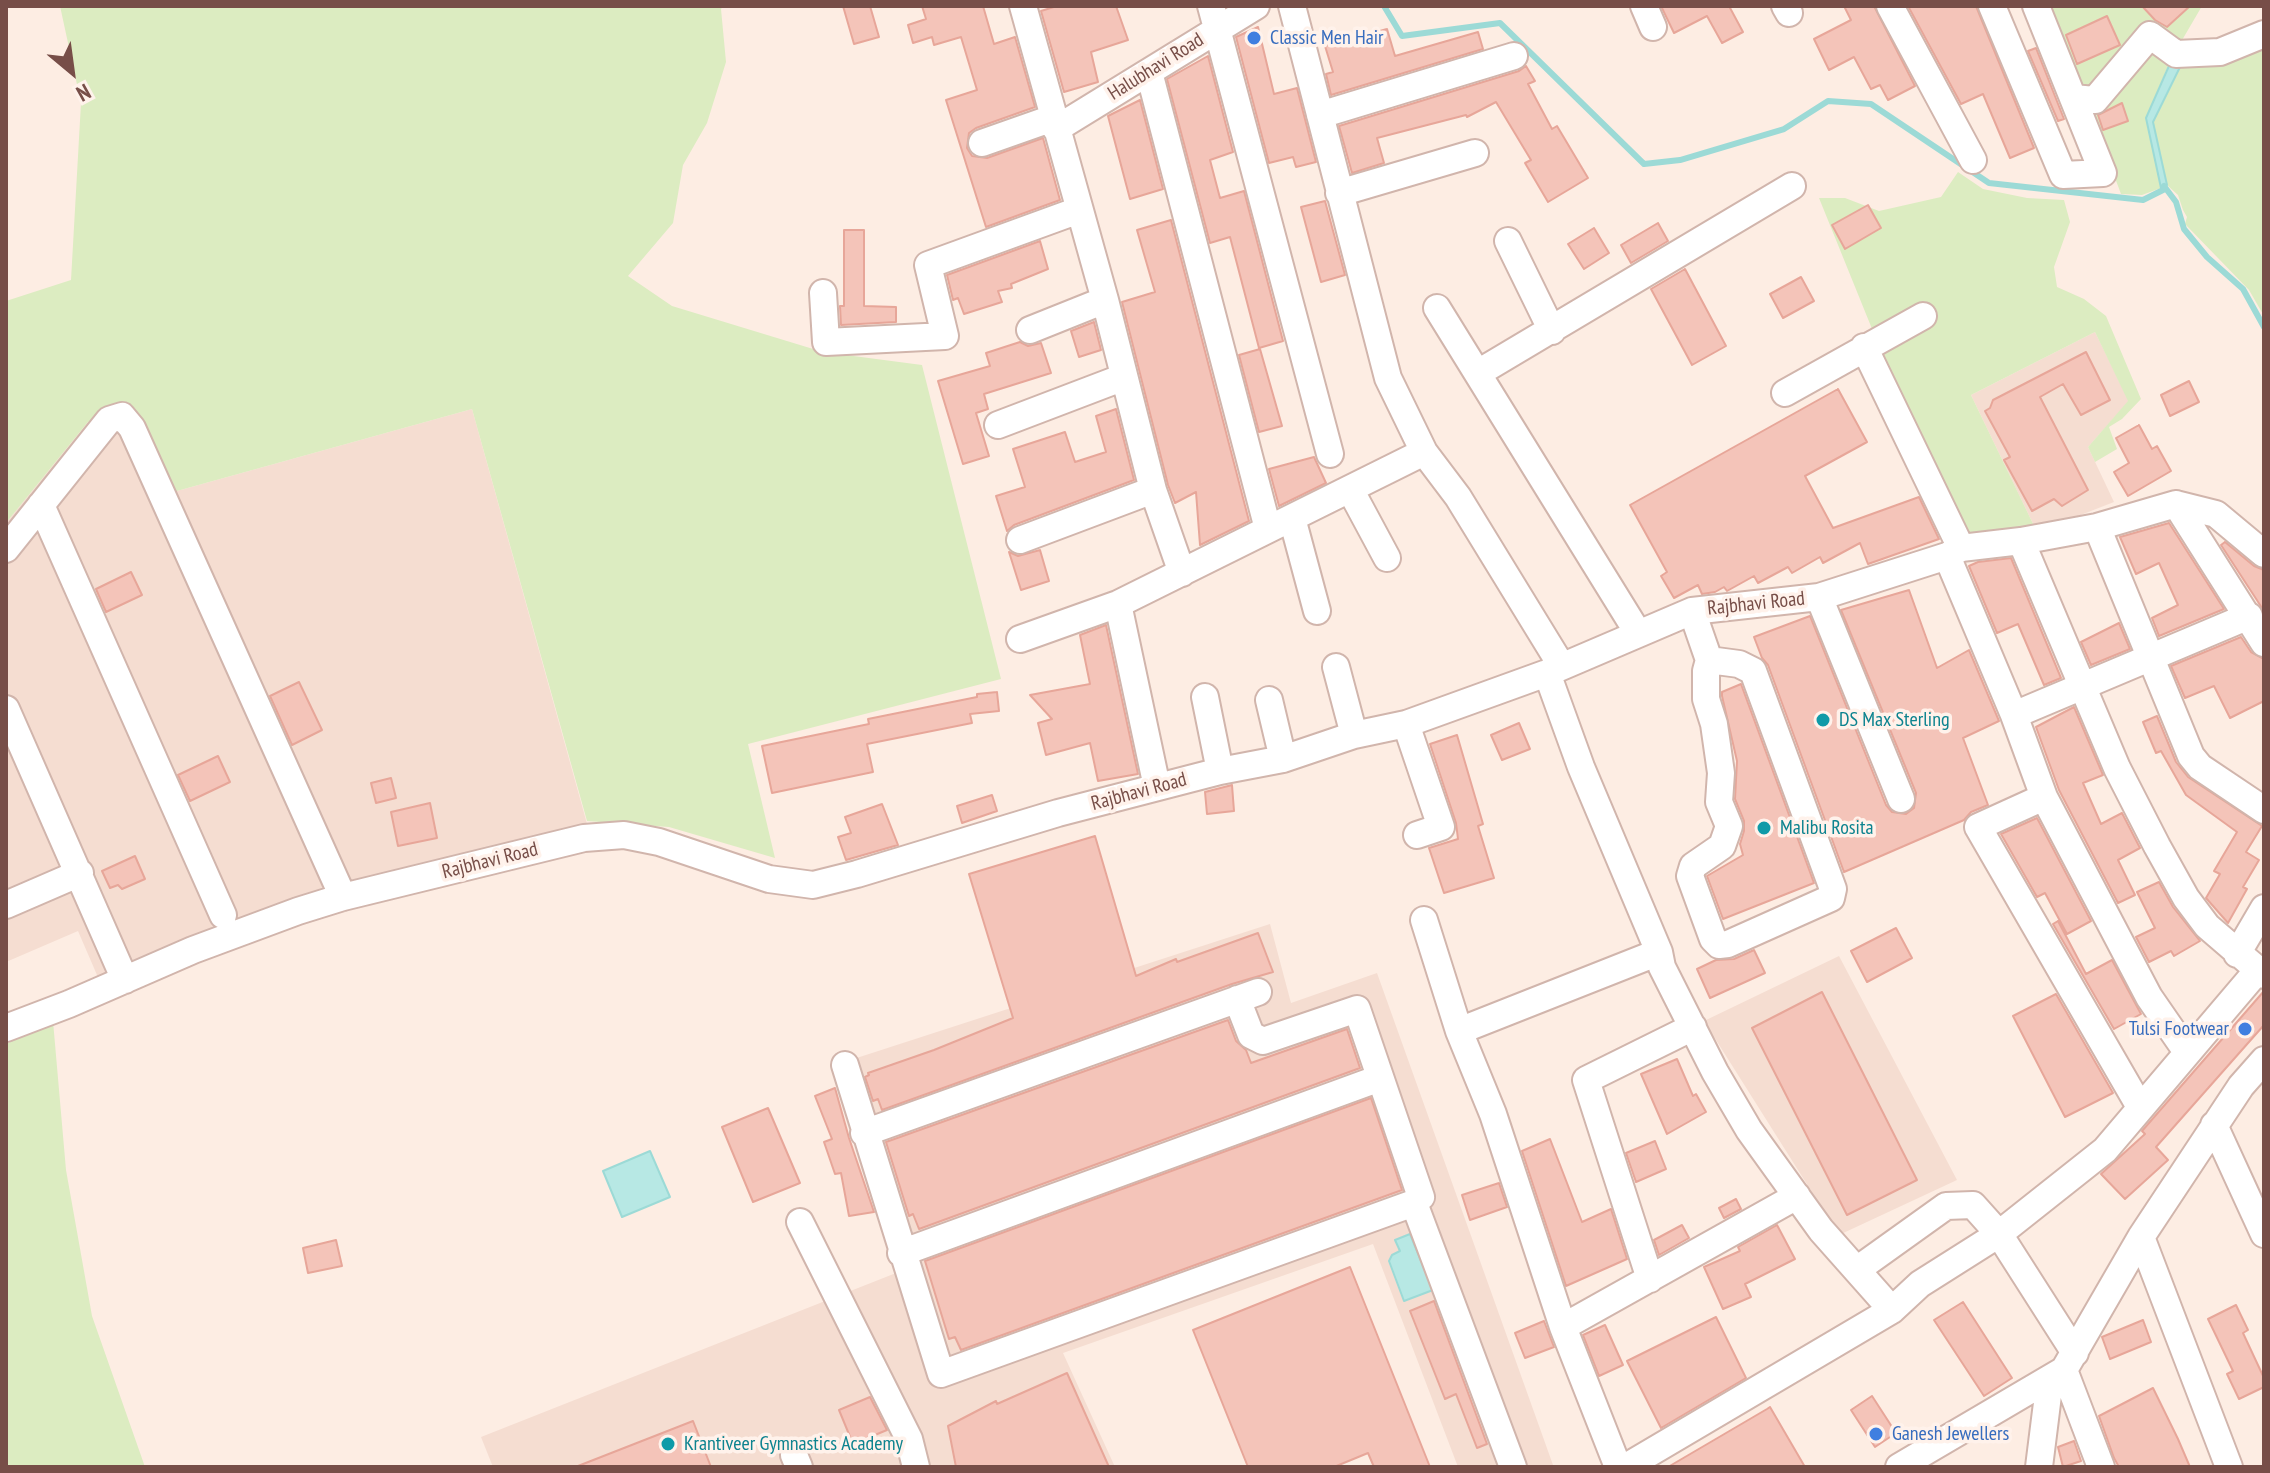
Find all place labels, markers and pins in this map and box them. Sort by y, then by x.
place label: Classic Men Hair [1270,26,1384,50]
marker: Classic Men Hair [1245,29,1263,47]
place label: DS Max Sterling [1839,708,1950,732]
marker: DS Max Sterling [1814,711,1832,729]
place label: Malibu Rosita [1780,816,1873,840]
marker: Malibu Rosita [1755,819,1773,837]
place label: Tulsi Footwear [2129,1017,2229,1041]
marker: Tulsi Footwear [2236,1020,2254,1038]
place label: Ganesh Jewellers [1892,1422,2009,1446]
marker: Ganesh Jewellers [1867,1425,1885,1443]
place label: Krantiveer Gymnastics Academy [684,1432,903,1456]
marker: Krantiveer Gymnastics Academy [659,1435,677,1453]

